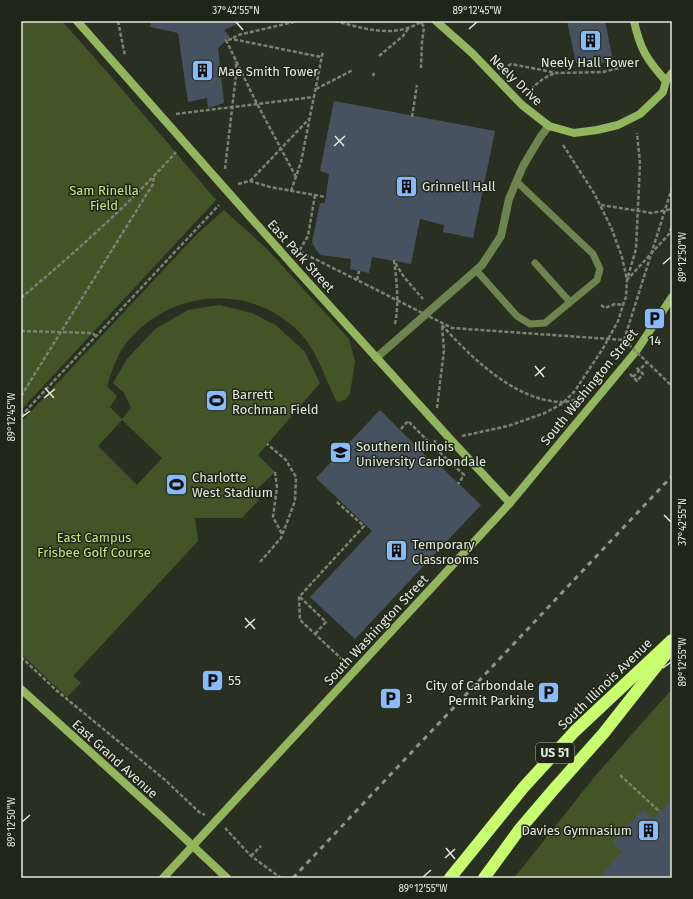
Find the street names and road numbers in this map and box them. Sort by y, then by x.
street label: Neely Drive [487,51,545,109]
street label: East Park Street [265,217,338,296]
street label: South Washington Street [537,326,641,448]
street label: South Washington Street [321,571,431,688]
street label: South Illinois Avenue [555,635,655,733]
street label: East Grand Avenue [69,717,161,801]
road number: US 51 [536,743,574,763]

